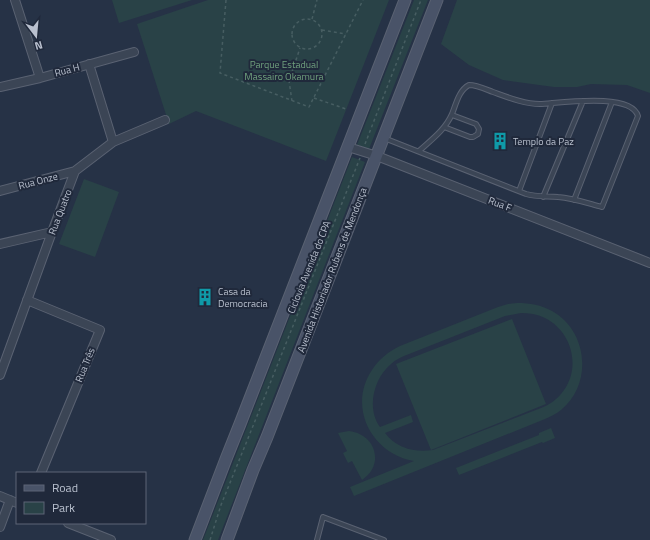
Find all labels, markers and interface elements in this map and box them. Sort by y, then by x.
north arrow [16,16,56,56]
text: N [33,37,45,54]
park label: Parque Estadual Massairo Okamura [244,57,324,84]
street label: Rua H [53,59,81,81]
building icon: Templo da Paz [490,131,510,151]
place label: Templo da Paz [513,134,574,149]
street label: Rua Onze [17,169,59,193]
street label: Avenida Historiador Rubens de Mendonça [294,185,370,355]
street label: Rua Quatro [44,187,76,237]
street label: Rua F [486,193,514,215]
street label: Ciclovia Avenida do CPA [283,218,335,316]
place label: Casa da Democracia [218,284,268,311]
building icon: Casa da Democracia [195,287,215,307]
street label: Rua Três [71,345,99,385]
legend [16,472,146,524]
text: Road [52,478,78,497]
text: Park [52,498,75,517]

